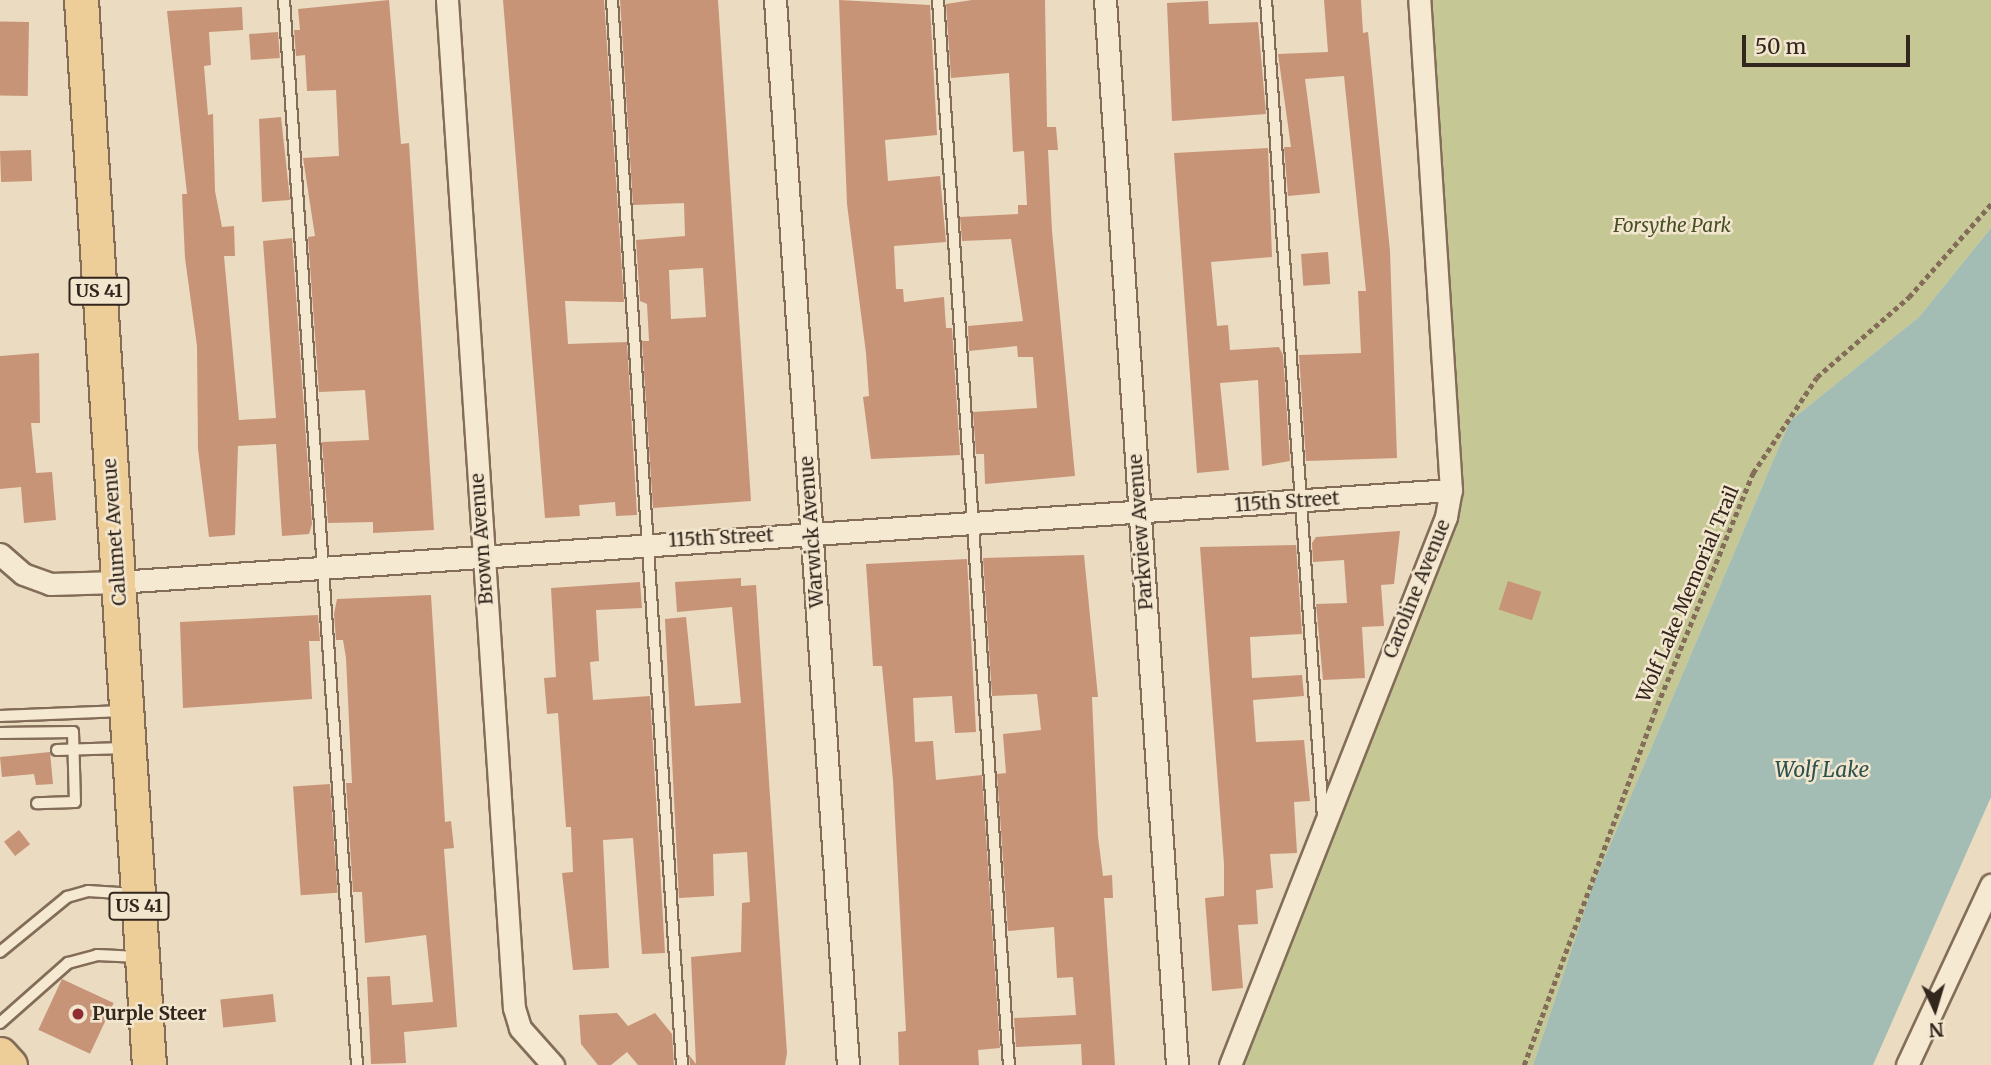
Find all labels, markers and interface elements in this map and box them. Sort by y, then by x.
scale bar [1746,21,1914,65]
text: 50 m [1755,33,1806,60]
park label: Forsythe Park [1613,215,1731,237]
road number: US 41 [68,276,130,306]
street label: Parkview Avenue [1124,453,1158,611]
street label: Warwick Avenue [795,455,829,609]
street label: Calumet Avenue [98,458,132,606]
street label: Brown Avenue [466,472,498,606]
street label: Wolf Lake Memorial Trail [1632,482,1744,706]
street label: 115th Street [1234,487,1340,517]
street label: Caroline Avenue [1379,516,1455,662]
street label: 115th Street [668,524,774,552]
water label: Wolf Lake [1775,757,1869,783]
road number: US 41 [108,891,170,920]
north arrow [1900,974,1970,1044]
place label: Purple Steer [92,1003,206,1025]
marker: Purple Steer [70,1006,86,1022]
text: N [1928,1017,1945,1042]

